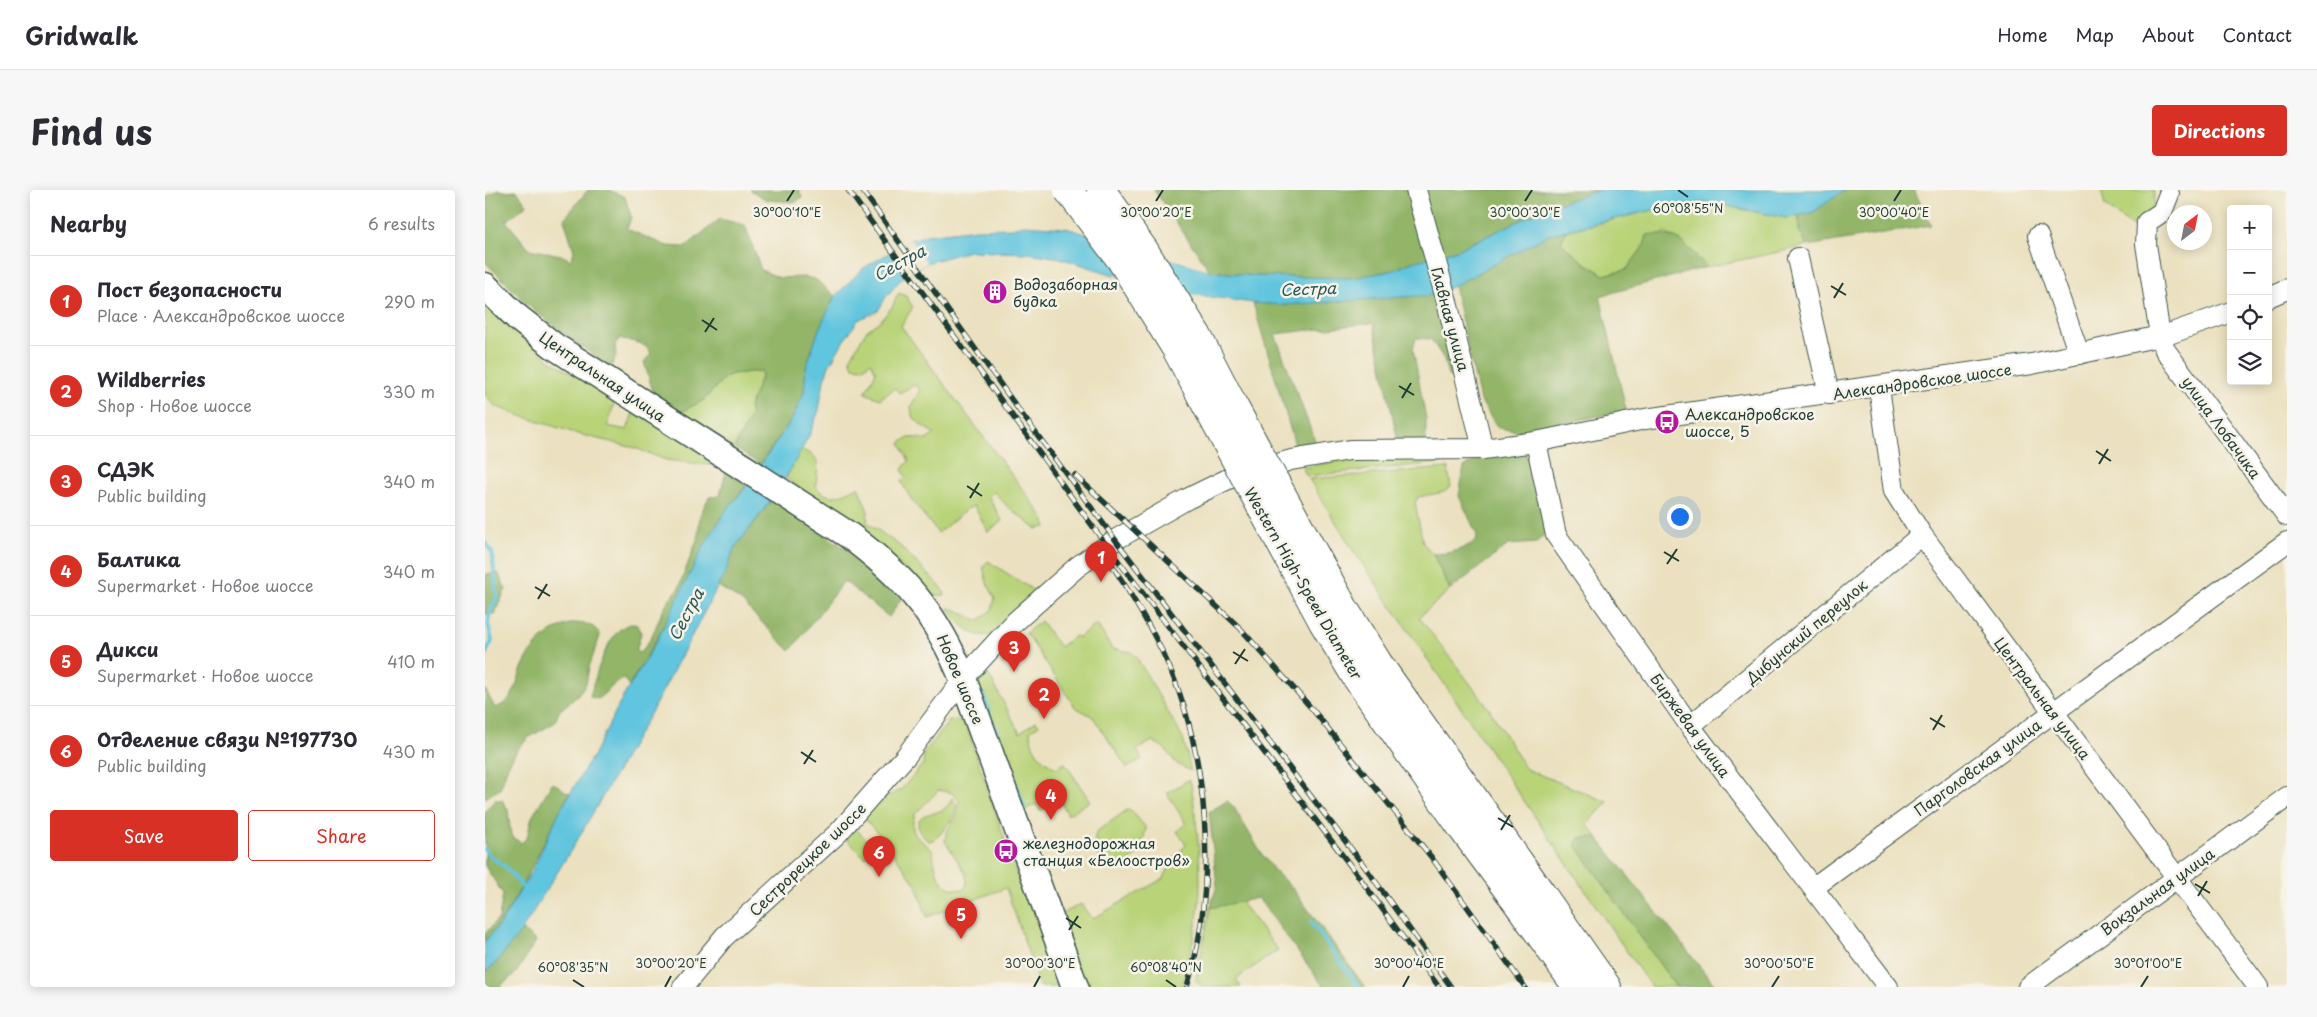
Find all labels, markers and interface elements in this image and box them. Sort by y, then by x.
text: Gridwalk [25,17,138,53]
text: Home [1997,21,2047,48]
text: Map [2075,21,2114,48]
text: About [2142,21,2194,48]
text: Contact [2222,21,2292,48]
text: Find us [30,104,152,157]
button: Directions [2152,105,2287,156]
text: 60°08'55"N [1653,199,1723,217]
text: 30°00'10"E [753,203,821,221]
text: 30°00'20"E [1120,203,1192,221]
text: 30°00'30"E [1490,203,1560,221]
text: 30°00'40"E [1859,203,1929,221]
north arrow [2167,205,2212,250]
map controls [2227,205,2272,385]
button: + [2227,205,2272,250]
text: Nearby [50,207,127,239]
text: 6 results [368,211,435,235]
water label: Сестра [869,237,930,286]
button: − [2227,250,2272,295]
street label: Главная улица [1426,264,1476,374]
place label: Водозаборная будка [1013,272,1118,312]
text: Пост безопасности [97,275,282,303]
water label: Сестра [1280,275,1337,301]
building icon: Водозаборная будка [982,279,1008,305]
text: 1 [62,289,70,313]
text: 290 m [384,289,435,313]
button: locate [2227,295,2272,340]
text: Place · Александровское шоссе [97,303,345,327]
street label: Центральная улица [535,325,671,427]
button: layers [2227,340,2272,385]
street label: Александровское шоссе [1831,357,2013,405]
text: Wildberries [97,365,206,393]
street label: улица Лобачика [2177,371,2267,483]
text: 2 [60,379,72,403]
text: 330 m [382,379,435,403]
text: Shop · Новое шоссе [97,393,252,417]
place label: Александровское шоссе, 5 [1685,402,1815,442]
bus stop icon: Александровское шоссе, 5 [1654,409,1680,435]
text: СДЭК [97,455,154,483]
text: 3 [61,469,71,493]
text: 340 m [383,469,435,493]
street label: Western High-Speed Diameter [1239,482,1369,684]
text: Public building [97,483,207,507]
your location [1667,504,1693,530]
pin: 1 [1085,541,1117,582]
text: Балтика [97,545,181,573]
text: 4 [61,559,71,583]
text: 340 m [383,559,435,583]
text: Supermarket · Новое шоссе [97,573,313,597]
street label: Дибунский переулок [1739,573,1872,689]
water label: Сестра [661,583,709,644]
street label: Новое шоссе [932,630,990,728]
pin: 3 [998,631,1030,672]
street label: Центральная улица [1989,632,2097,764]
text: Дикси [97,635,159,663]
text: 5 [61,649,71,673]
text: 410 m [387,649,435,673]
text: Supermarket · Новое шоссе [97,663,313,687]
street label: Биржевая улица [1645,668,1737,782]
pin: 2 [1028,678,1060,719]
street label: Парголовская улица [1909,713,2046,821]
text: Отделение связи №197730 [97,725,357,753]
text: 6 [60,739,72,763]
text: 430 m [383,739,435,763]
text: Public building [97,753,207,777]
pin: 4 [1035,779,1067,820]
street label: Сестрорецкое шоссе [743,797,871,921]
button: Save [50,810,238,861]
button: Share [248,810,435,861]
place label: железнодорожная станция «Белоостров» [1022,831,1190,871]
pin: 6 [863,836,895,877]
bus stop icon: железнодорожная станция «Белоостров» [993,838,1019,864]
street label: Вокзальная улица [2095,841,2219,940]
pin: 5 [945,898,977,939]
text: 30°00'20"E [635,954,707,972]
text: 30°00'30"E [1005,954,1075,972]
text: 30°00'40"E [1374,954,1444,972]
text: 30°00'50"E [1744,954,1814,972]
text: 30°01'00"E [2114,954,2182,972]
text: 60°08'35"N [538,958,609,976]
text: 60°08'40"N [1130,958,1202,976]

